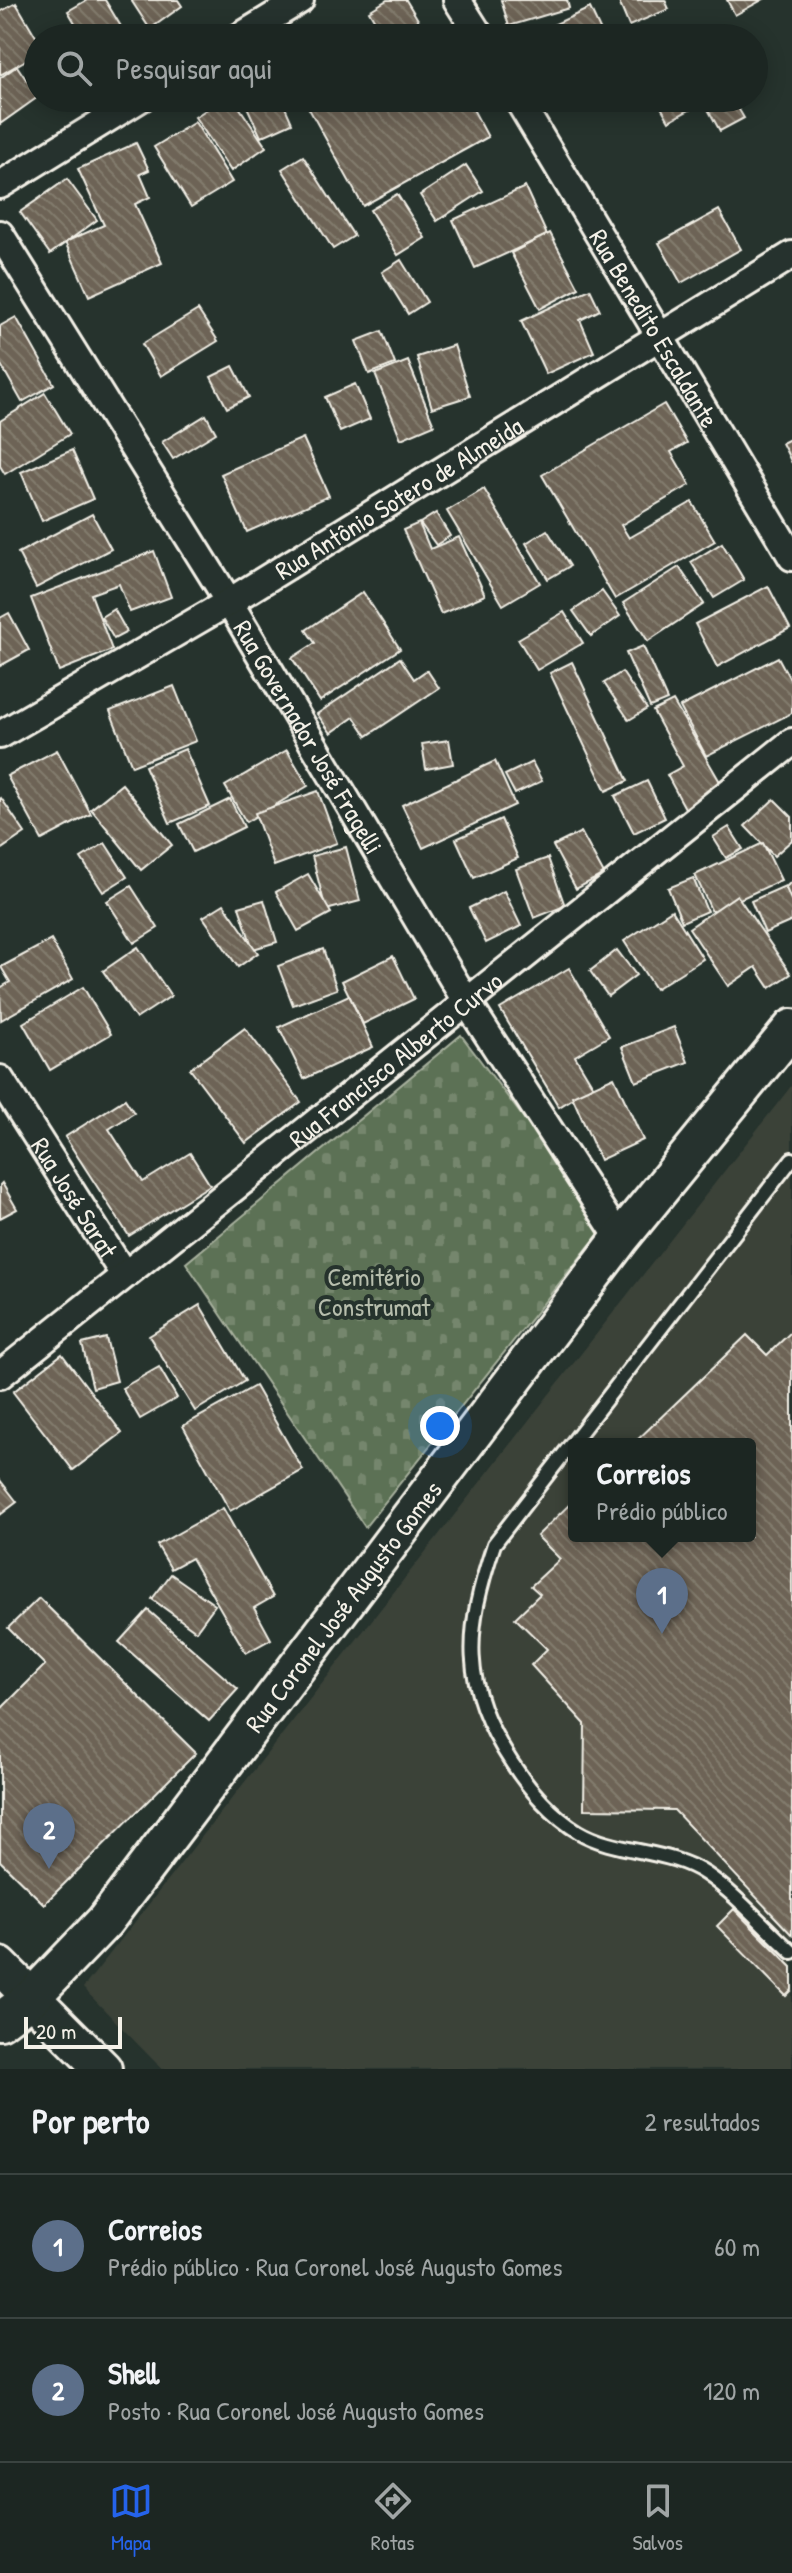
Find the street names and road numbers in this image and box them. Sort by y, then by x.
street label: Rua Benedito Escaldante [582,222,728,434]
street label: Rua Antônio Sotero de Almeida [268,408,529,587]
street label: Rua Governador José Fragelli [226,613,392,860]
street label: Rua Francisco Alberto Curvo [281,963,509,1155]
street label: Rua José Sarat [24,1130,127,1265]
street label: Rua Coronel José Augusto Gomes [236,1473,449,1739]

